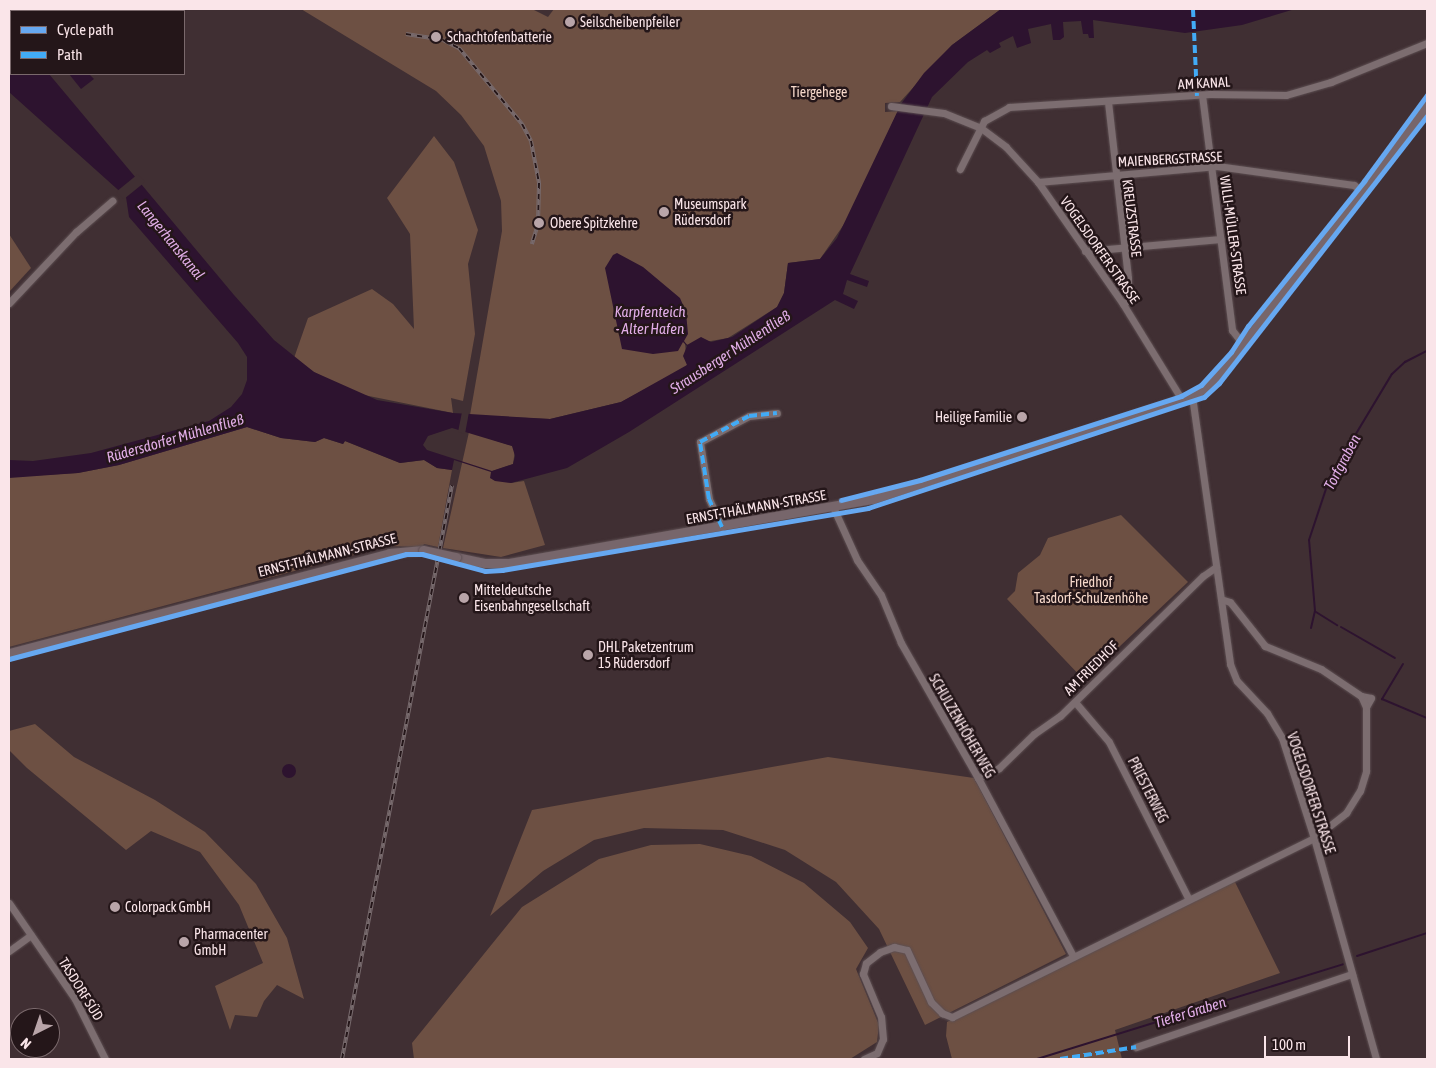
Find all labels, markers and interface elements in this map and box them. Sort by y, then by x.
legend [10,10,185,75]
place label: Seilscheibenpfeiler [580,14,680,30]
marker: Seilscheibenpfeiler [564,16,576,28]
text: Cycle path [57,21,114,38]
place label: Schachtofenbatterie [447,29,552,45]
marker: Schachtofenbatterie [429,30,443,44]
text: Path [57,46,83,63]
street label: AM KANAL [1177,73,1231,93]
park label: Tiergehege [791,84,847,100]
street label: MAIENBERGSTRASSE [1117,148,1223,170]
street label: WILLI-MÜLLER-STRASSE [1216,174,1250,296]
street label: KREUZSTRASSE [1119,178,1145,258]
street label: VOGELSDORFER STRASSE [1057,193,1143,307]
place label: Museumspark Rüdersdorf [674,196,747,228]
water label: Langerhanskanal [134,197,208,283]
marker: Museumspark Rüdersdorf [658,206,670,218]
place label: Obere Spitzkehre [550,215,638,231]
marker: Obere Spitzkehre [532,216,546,230]
water label: Karpfenteich - Alter Hafen [614,302,686,337]
water label: Strausberger Mühlenfließ [666,306,794,398]
place label: Heilige Familie [935,409,1012,425]
water label: Rüdersdorfer Mühlenfließ [104,410,246,466]
marker: Heilige Familie [1016,411,1028,423]
water label: Torfgraben [1320,431,1364,493]
street label: ERNST-THÄLMANN-STRASSE [685,486,827,528]
street label: ERNST-THÄLMANN-STRASSE [256,530,398,580]
park label: Friedhof Tasdorf-Schulzenhöhe [1034,574,1148,606]
place label: Mitteldeutsche Eisenbahngesellschaft [474,582,590,614]
marker: Mitteldeutsche Eisenbahngesellschaft [458,592,470,604]
street label: AM FRIEDHOF [1060,637,1122,699]
place label: DHL Paketzentrum 15 Rüdersdorf [598,639,694,672]
marker: DHL Paketzentrum 15 Rüdersdorf [582,649,594,661]
street label: SCHULZENHÖHER WEG [925,671,999,781]
street label: VOGELSDORFER STRASSE [1283,730,1339,856]
street label: PRIESTERWEG [1124,754,1172,826]
place label: Colorpack GmbH [125,899,211,915]
marker: Colorpack GmbH [109,901,121,913]
place label: Pharmacenter GmbH [194,926,268,959]
marker: Pharmacenter GmbH [178,936,190,948]
street label: TASDORF SÜD [55,954,107,1024]
water label: Tiefer Graben [1152,993,1228,1031]
north arrow [10,1008,60,1058]
scale bar [1266,1026,1352,1058]
text: N [17,1035,34,1052]
text: 100 m [1272,1036,1306,1053]

